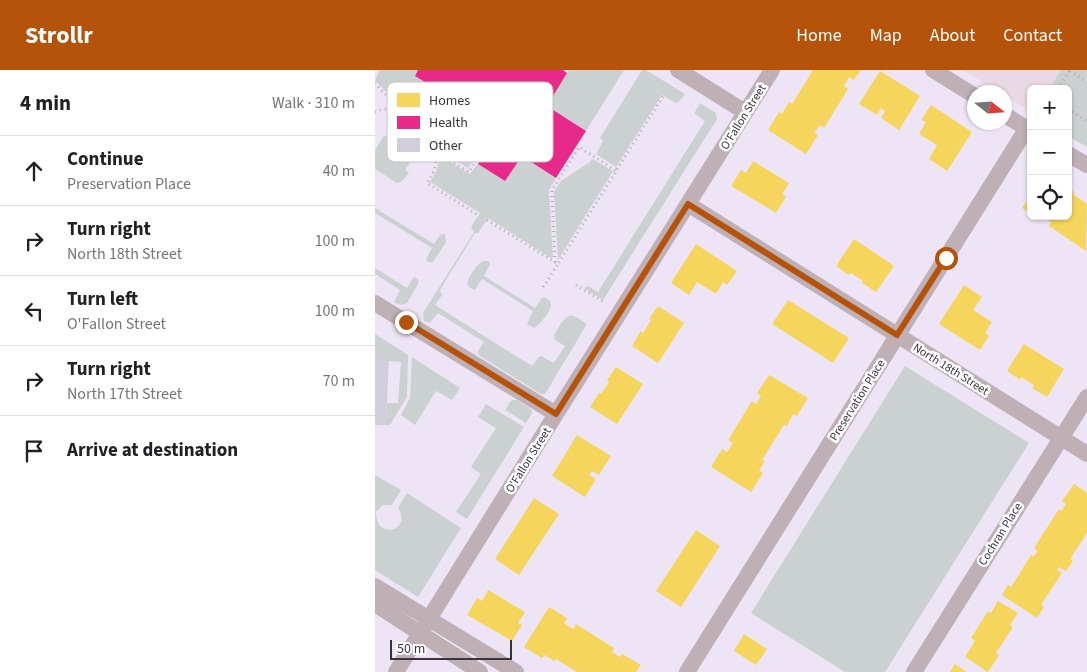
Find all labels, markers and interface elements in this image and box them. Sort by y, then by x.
text: Strollr [25,18,93,53]
text: Home [796,23,842,48]
text: Map [870,23,902,48]
text: About [930,23,975,48]
text: Contact [1003,23,1062,48]
street label: O'Fallon Street [717,81,770,153]
legend [387,82,553,162]
north arrow [967,85,1012,130]
map controls [1027,85,1072,220]
button: + [1027,85,1072,130]
text: 4 min [20,88,71,118]
text: Homes [429,91,470,111]
text: Walk · 310 m [272,92,355,114]
text: Health [429,113,468,133]
button: − [1027,130,1072,175]
text: Other [429,136,463,156]
text: Continue [67,146,144,173]
icon: ahead [20,157,48,185]
text: 40 m [323,160,355,182]
text: Preservation Place [67,173,191,195]
button: locate [1027,175,1072,220]
text: Turn right [67,216,151,243]
icon: right [20,227,48,255]
text: 100 m [315,230,355,252]
text: North 18th Street [67,243,182,265]
route start [935,247,958,270]
text: Turn left [67,286,138,313]
icon: left [20,297,48,325]
text: 100 m [315,300,355,322]
route end [395,311,418,334]
text: O'Fallon Street [67,313,166,335]
street label: North 18th Street [910,339,992,400]
text: Turn right [67,356,151,383]
street label: Preservation Place [826,356,889,444]
icon: right [20,367,48,395]
text: 70 m [323,370,355,392]
text: North 17th Street [67,383,182,405]
street label: O'Fallon Street [502,424,555,496]
icon: arrive [20,437,48,465]
text: Arrive at destination [67,437,238,464]
street label: Cochran Place [974,499,1027,569]
scale bar [390,637,513,660]
text: 50 m [397,639,425,659]

